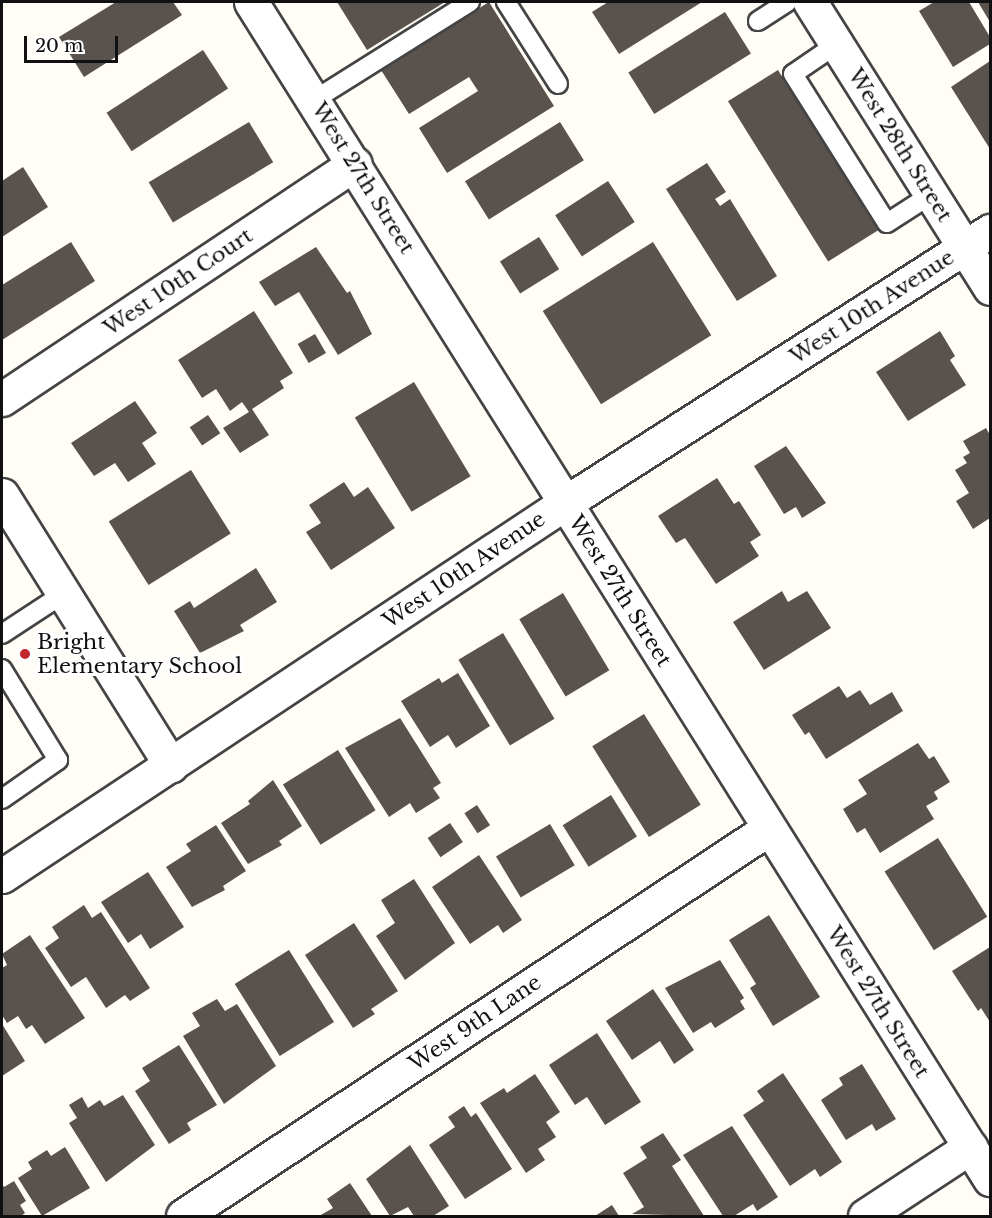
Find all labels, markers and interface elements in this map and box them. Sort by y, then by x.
scale bar [27,24,122,62]
text: 20 m [35,35,83,57]
street label: West 28th Street [843,64,957,226]
street label: West 27th Street [306,98,420,258]
street label: West 10th Court [99,223,257,341]
street label: West 10th Avenue [785,244,959,370]
street label: West 10th Avenue [378,506,550,634]
street label: West 27th Street [563,511,677,671]
place label: Bright Elementary School [37,629,243,679]
marker: Bright Elementary School [18,647,32,661]
street label: West 27th Street [821,922,935,1082]
street label: West 9th Lane [404,970,546,1076]

